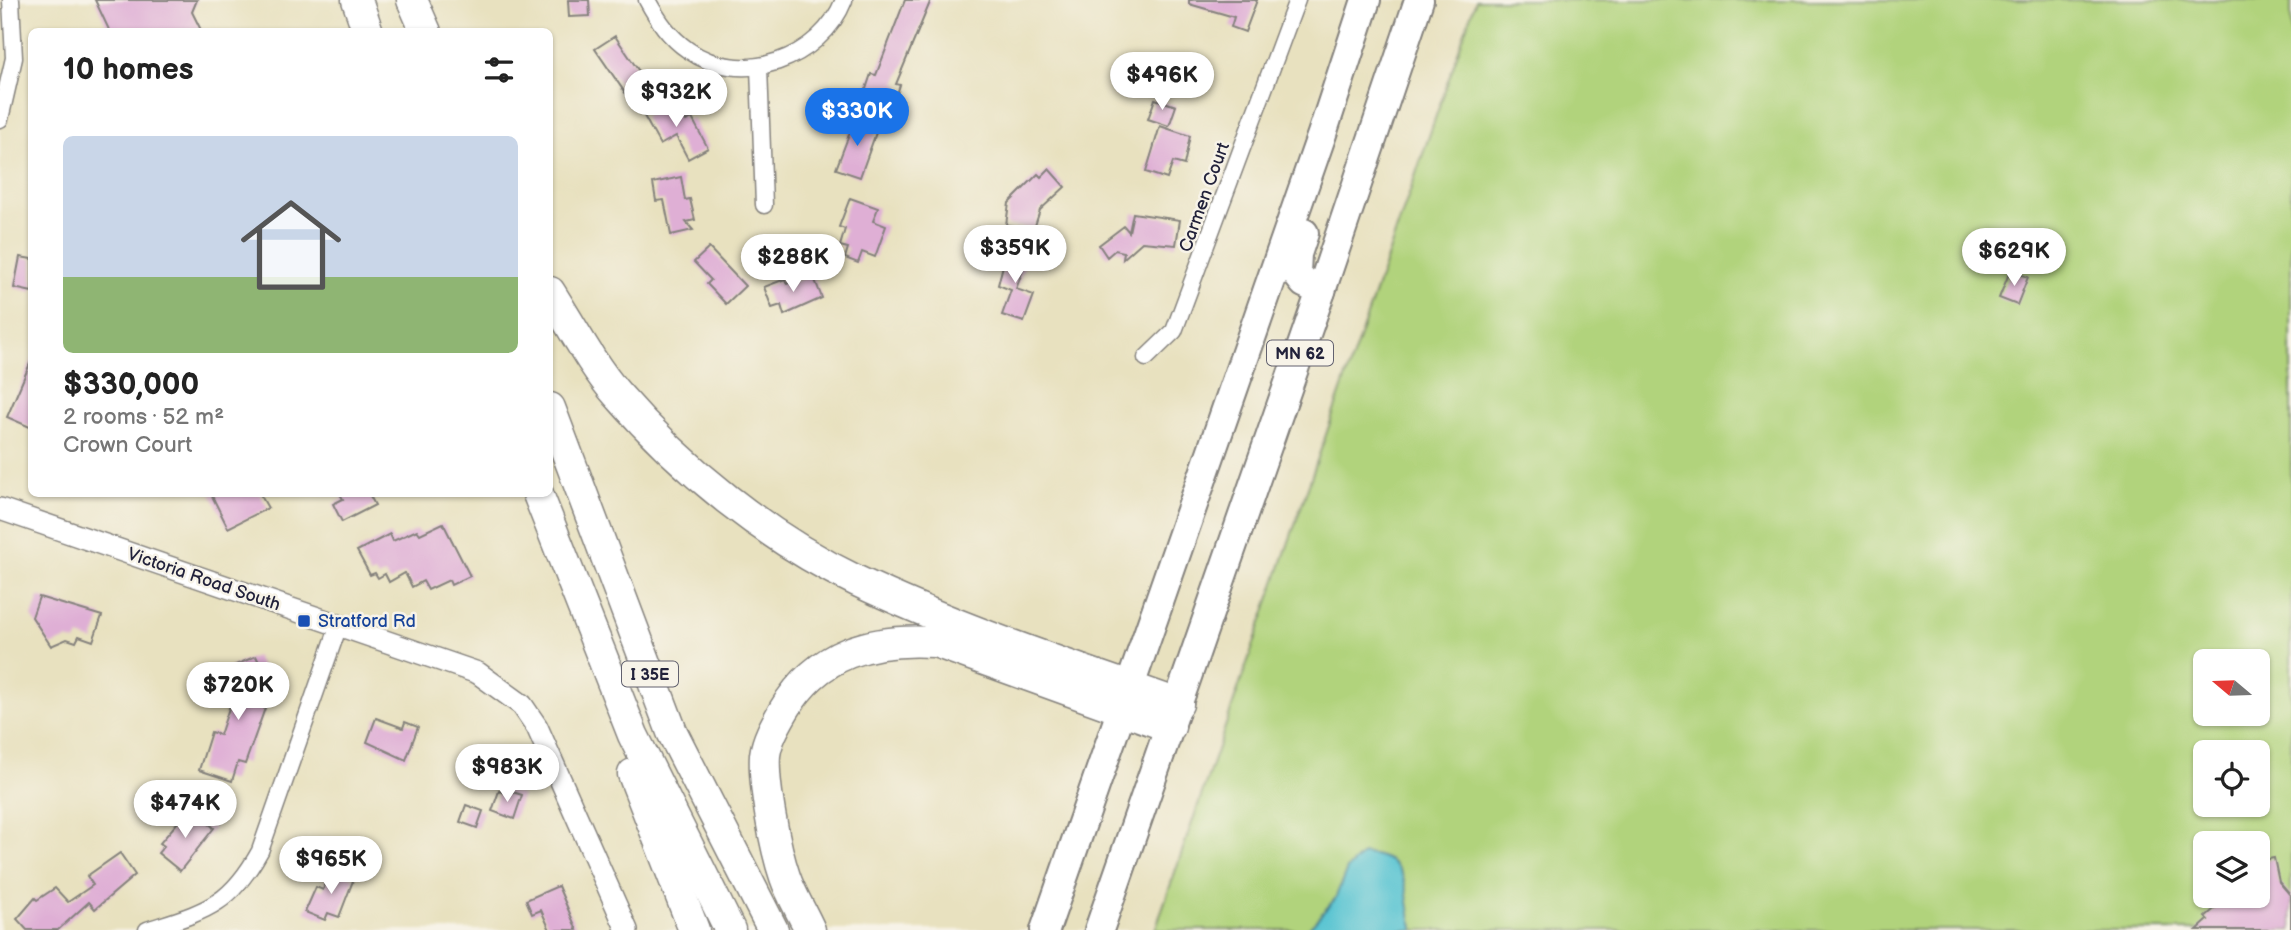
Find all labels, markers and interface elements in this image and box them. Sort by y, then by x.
icon: filters [480,51,518,89]
text: 10 homes [63,52,194,88]
pin: $496K [1113,52,1211,112]
text: $496K [1126,61,1198,89]
pin: $932K [627,69,725,129]
text: $932K [640,78,712,106]
pin: $330K [808,88,906,148]
text: $330K [821,97,893,125]
street label: Carmen Court [1175,139,1234,255]
icon: home [228,182,354,308]
pin: $359K [966,226,1064,285]
pin: $629K [1965,229,2063,288]
pin: $288K [744,234,842,294]
text: $359K [980,234,1050,262]
text: $629K [1978,237,2050,265]
text: $288K [757,243,829,271]
road number: MN 62 [1267,340,1333,366]
text: $330,000 [63,367,199,403]
text: 2 rooms · 52 m² [63,403,224,431]
text: Crown Court [63,431,192,459]
street label: Victoria Road South [125,543,283,616]
place label: Stratford Rd [318,611,416,632]
marker: Stratford Rd [296,613,312,629]
north arrow [2193,649,2270,726]
map controls [2193,649,2270,908]
pin: $720K [189,662,287,722]
road number: I 35E [622,662,678,687]
text: $720K [202,671,274,699]
button: locate [2193,740,2270,817]
pin: $983K [458,744,556,804]
text: $983K [471,753,543,781]
pin: $474K [136,780,234,840]
text: $474K [150,789,220,817]
button: layers [2193,831,2270,908]
pin: $965K [282,836,380,896]
text: $965K [295,845,367,873]

